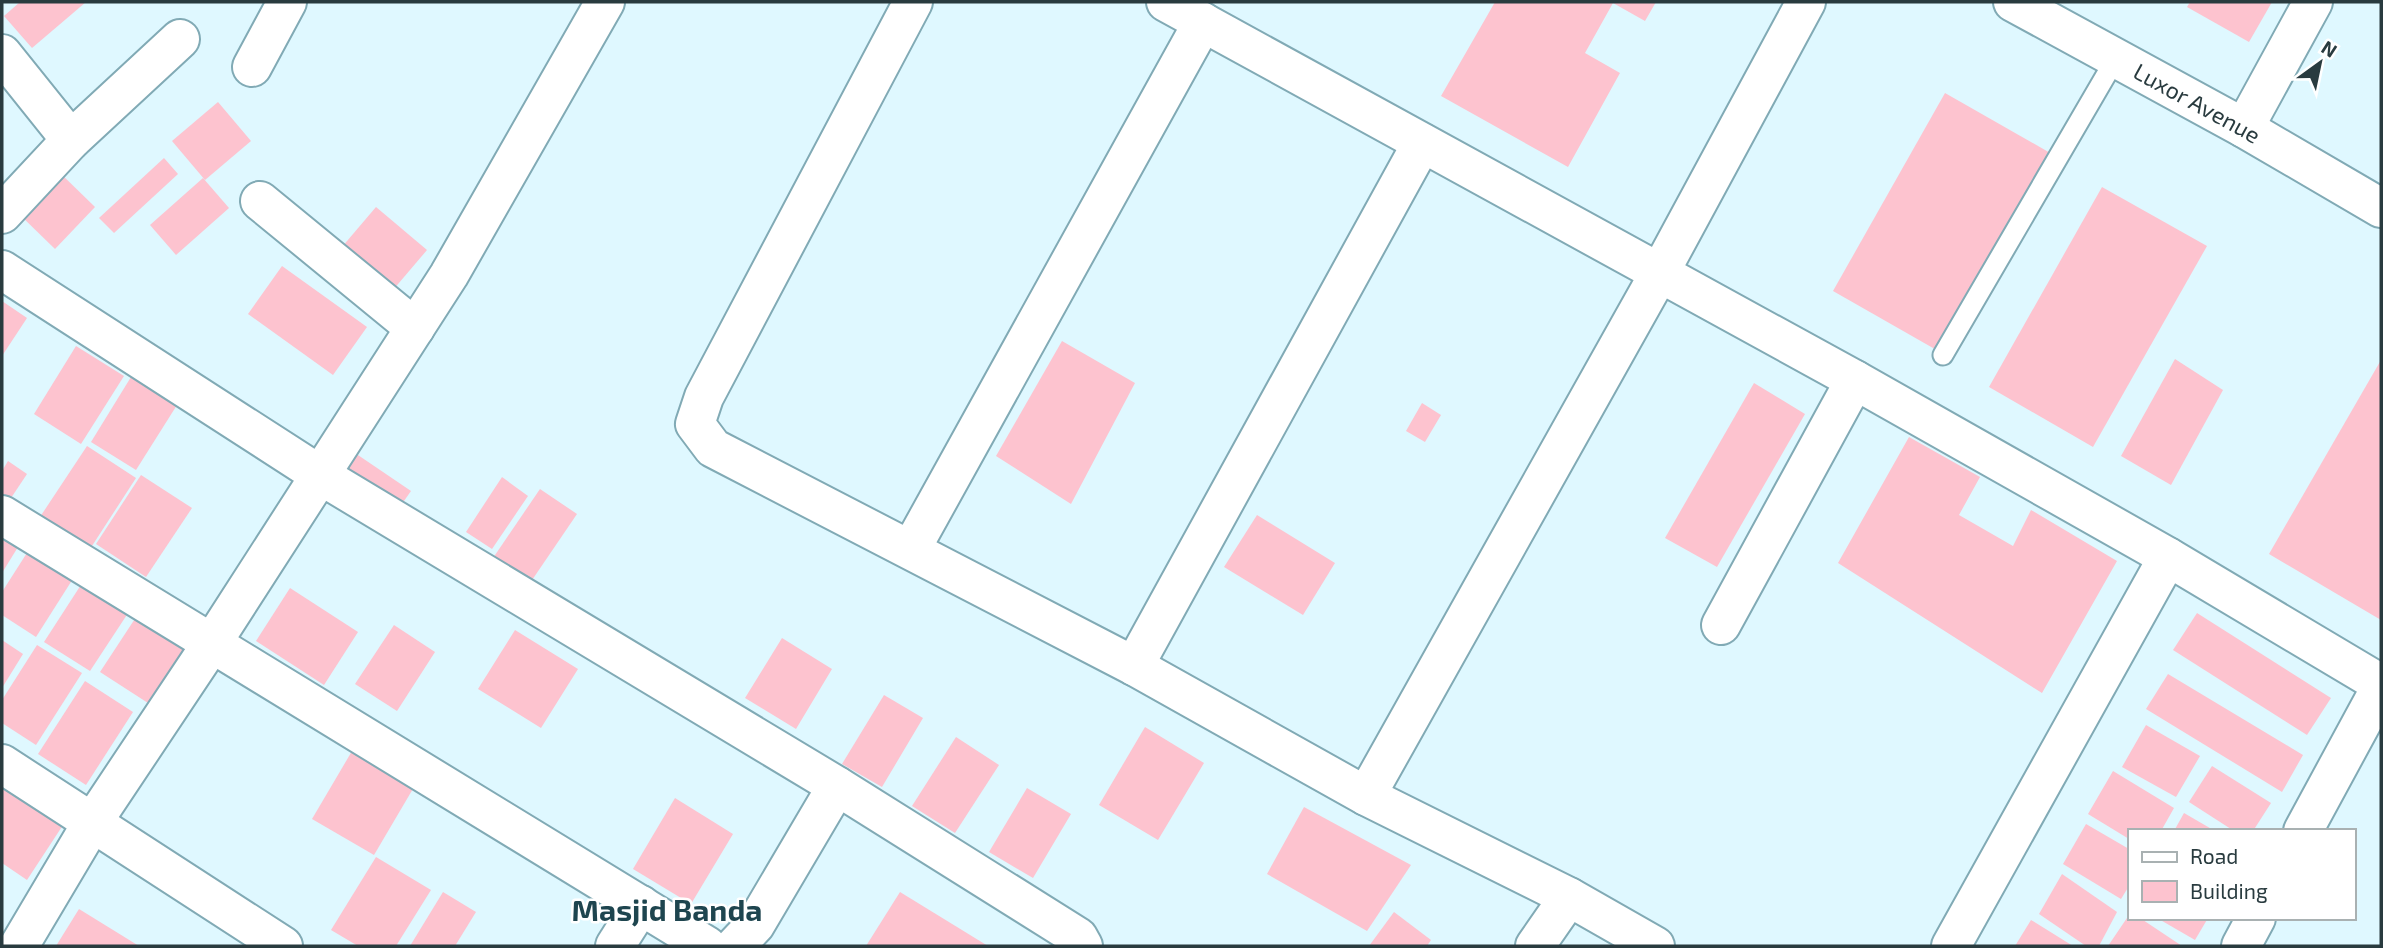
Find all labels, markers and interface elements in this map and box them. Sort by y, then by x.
north arrow [2285,28,2355,98]
text: N [2318,35,2342,62]
street label: Luxor Avenue [2129,57,2266,149]
legend [2128,829,2355,920]
text: Road [2190,843,2238,868]
text: Building [2190,878,2268,903]
district label: Masjid Banda [572,891,762,927]

